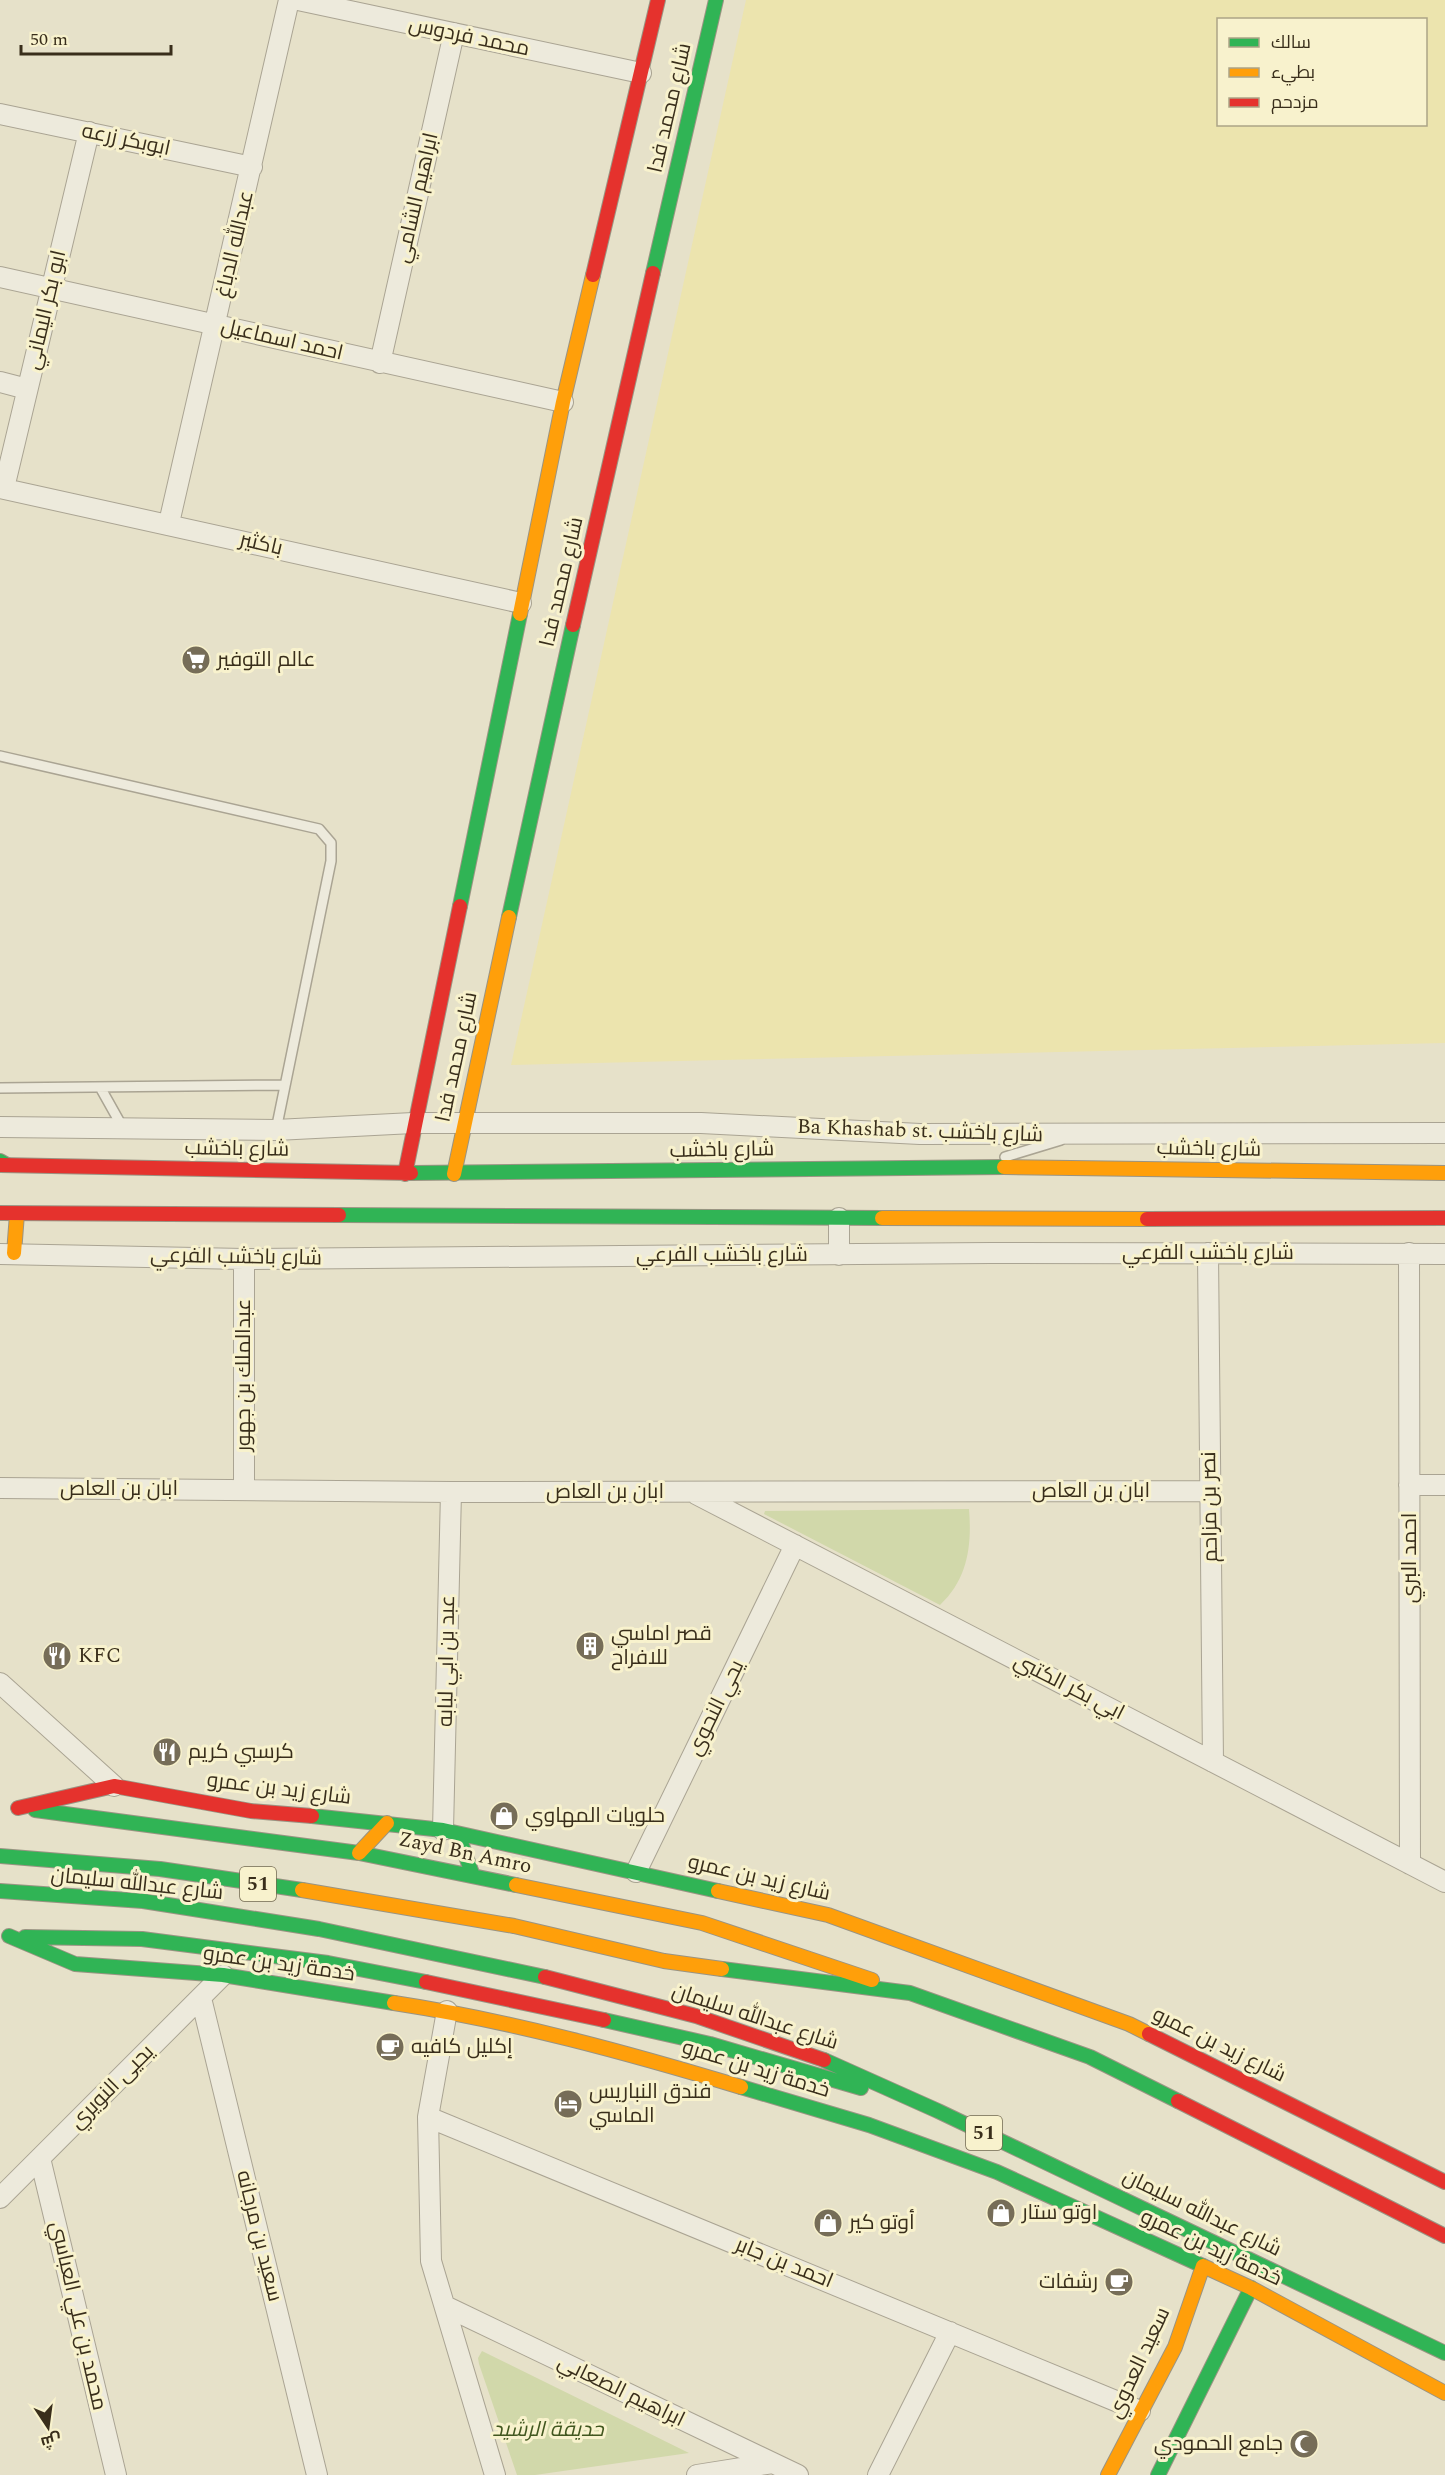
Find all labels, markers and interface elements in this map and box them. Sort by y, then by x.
street label: محمد فردوس [406,9,532,65]
scale bar [21,18,171,56]
legend [1217,18,1427,126]
text: 50 m [30,26,68,53]
text: سالك [1271,29,1311,56]
street label: شارع محمد فدا [640,40,700,176]
text: بطيء [1271,59,1315,86]
text: مزدحم [1271,89,1319,116]
street label: ابوبكر زرعه [79,115,173,165]
street label: ابراهيم الشامي [386,130,448,266]
street label: عبدالله الدباغ [207,187,263,301]
street label: ابو بكر اليماني [17,247,75,373]
street label: احمد اسماعيل [218,310,346,370]
street label: شارع محمد فدا [532,514,592,650]
street label: باكثير [235,523,286,564]
supermarket icon: عالم التوفير [180,644,212,676]
place label: عالم التوفير [216,644,315,676]
street label: شارع محمد فدا [428,989,486,1125]
street label: Ba Khashab st. شارع باخشب [796,1111,1044,1151]
street label: شارع باخشب [184,1132,290,1166]
street label: شارع باخشب [1156,1132,1262,1166]
street label: شارع باخشب [669,1133,775,1167]
street label: شارع باخشب الفرعي [1122,1237,1294,1269]
street label: شارع باخشب الفرعي [636,1239,808,1271]
street label: شارع باخشب الفرعي [150,1240,322,1274]
street label: عبدالملك بن جهور [228,1298,260,1453]
street label: نصر بن مزاحم [1193,1451,1227,1563]
street label: ابان بن العاص [60,1473,178,1505]
street label: ابان بن العاص [1032,1475,1150,1507]
street label: ابان بن العاص [546,1476,664,1508]
street label: احمد البري [1394,1513,1426,1603]
street label: عبد بن ابي لبابه [430,1595,464,1727]
place label: قصر اماسي للافراح [611,1618,712,1674]
building icon: قصر اماسي للافراح [574,1630,606,1662]
restaurant icon: KFC [41,1640,73,1672]
place label: KFC [78,1640,121,1672]
street label: ابي بكر الكتبي [1008,1645,1130,1729]
street label: يحي النحوي [679,1654,753,1761]
restaurant icon: كرسبي كريم [151,1736,183,1768]
place label: كرسبي كريم [188,1736,294,1768]
street label: شارع زيد بن عمرو [205,1764,353,1814]
shop icon: حلويات المهاوي [488,1800,520,1832]
place label: حلويات المهاوي [525,1800,665,1832]
street label: Zayd Bn Amro [395,1823,535,1883]
street label: شارع زيد بن عمرو [685,1846,833,1910]
street label: شارع عبدالله سليمان [49,1859,225,1909]
road number: 51 [240,1867,276,1901]
street label: خدمة زيد بن عمرو [201,1938,357,1990]
street label: شارع عبدالله سليمان [668,1975,842,2059]
street label: شارع زيد بن عمرو [1147,1999,1291,2091]
cafe icon: إكليل كافيه [374,2031,406,2063]
place label: إكليل كافيه [411,2031,513,2063]
street label: خدمة زيد بن عمرو [678,2031,834,2107]
street label: يحيى النويري [62,2037,162,2137]
place label: فندق النباريس الماسي [589,2076,712,2132]
hotel icon: فندق النباريس الماسي [552,2088,584,2120]
road number: 51 [966,2116,1002,2150]
street label: شارع عبدالله سليمان [1117,2161,1287,2265]
street label: سعيد بن مرجانه [227,2167,291,2305]
shop icon: اوتو ستار [985,2197,1017,2229]
place label: اوتو ستار [1021,2197,1097,2229]
street label: خدمة زيد بن عمرو [1135,2201,1287,2295]
shop icon: أوتو كير [812,2207,844,2239]
place label: أوتو كير [848,2207,915,2239]
street label: محمد بن علي العباسي [41,2218,115,2414]
street label: احمد بن جابر [729,2228,838,2297]
place label: رشفات [1039,2266,1098,2298]
cafe icon: رشفات [1103,2266,1135,2298]
street label: سعيد العدوي [1099,2302,1179,2424]
street label: ابراهيم الصعابي [552,2346,690,2436]
north arrow [18,2397,78,2457]
park label: حديقة الرشيد [492,2414,605,2446]
text: ش [38,2427,64,2455]
place label: جامع الحمودي [1154,2428,1283,2460]
mosque icon: جامع الحمودي [1288,2428,1320,2460]

